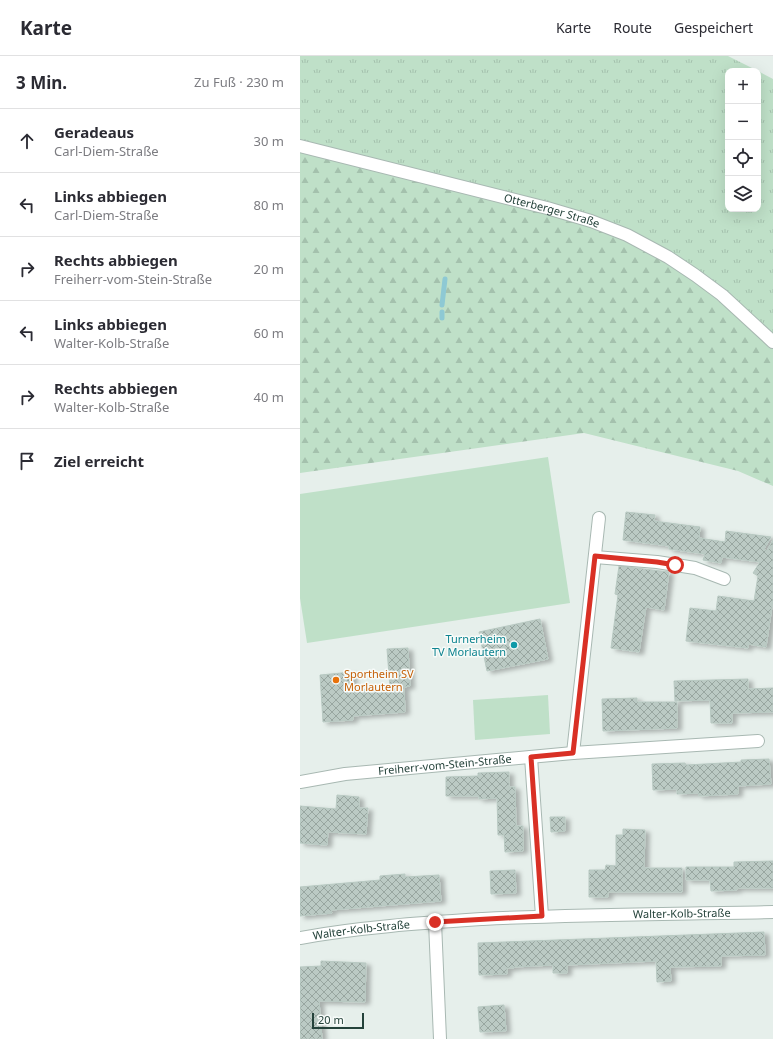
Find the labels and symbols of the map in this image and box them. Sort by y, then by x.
street label: Otterberger Straße [503,190,602,231]
route start [666,556,684,574]
place label: Turnerheim TV Morlautern [432,631,506,659]
marker: Turnerheim TV Morlautern [509,640,519,650]
place label: Sportheim SV Morlautern [344,666,414,694]
marker: Sportheim SV Morlautern [331,675,341,685]
street label: Freiherr-vom-Stein-Straße [377,751,512,778]
street label: Walter-Kolb-Straße [633,905,731,921]
route end [426,913,444,931]
street label: Walter-Kolb-Straße [312,916,411,943]
scale bar [312,1011,364,1030]

